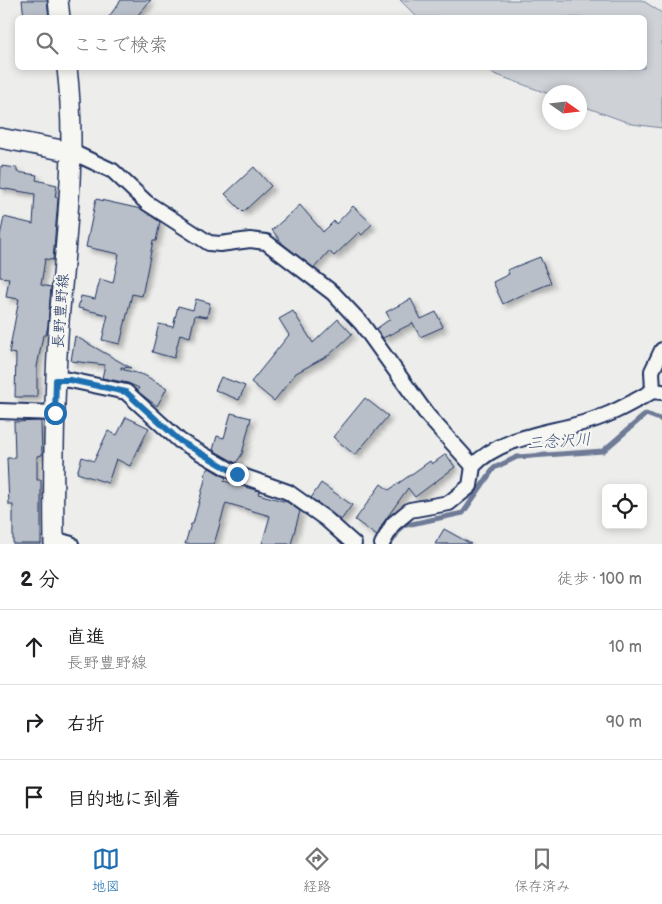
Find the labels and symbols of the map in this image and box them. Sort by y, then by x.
north arrow [542,85,587,130]
street label: 長野豊野線 [49,273,73,349]
route start [44,402,67,425]
water label: 三念沢川 [526,430,592,454]
route end [226,463,249,486]

